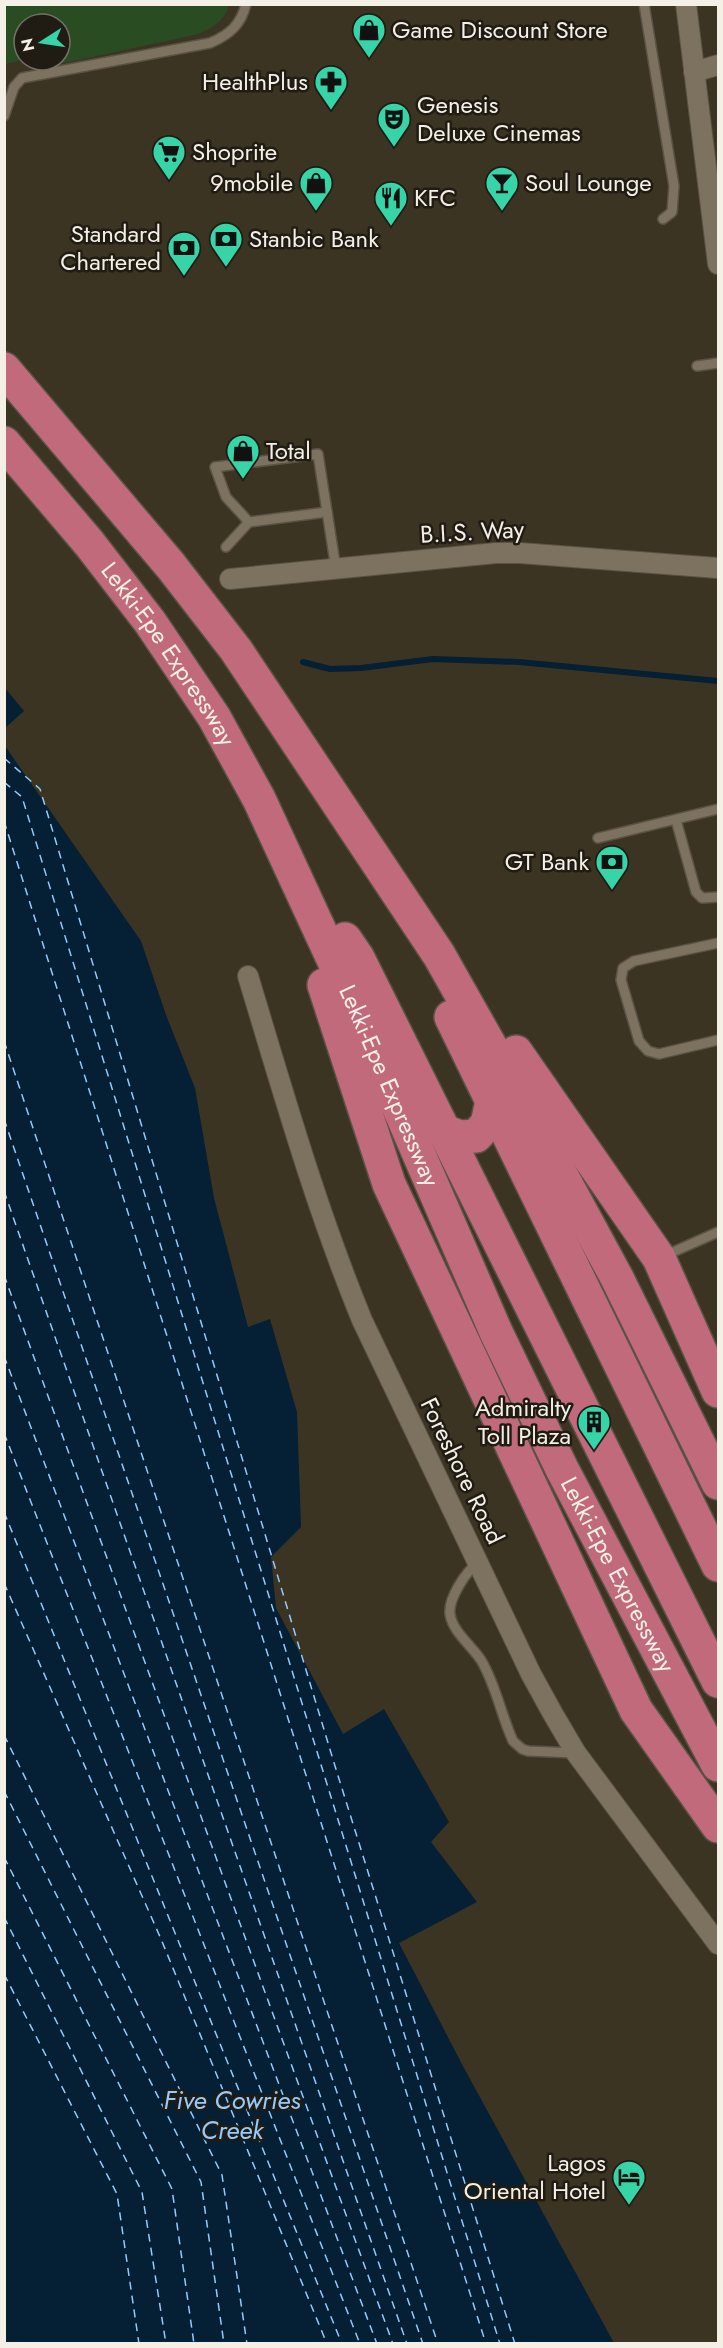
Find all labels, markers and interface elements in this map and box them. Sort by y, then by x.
north arrow [12,12,72,72]
shop icon: Game Discount Store [351,12,387,59]
place label: Game Discount Store [392,12,608,47]
text: N [15,36,40,54]
place label: HealthPlus [202,64,308,99]
pharmacy icon: HealthPlus [313,64,349,111]
place label: Genesis Deluxe Cinemas [417,87,581,150]
theatre icon: Genesis Deluxe Cinemas [376,101,412,148]
supermarket icon: Shoprite [151,134,187,181]
place label: Shoprite [192,134,277,169]
place label: 9mobile [210,165,293,200]
shop icon: 9mobile [298,165,334,212]
bar icon: Soul Lounge [484,165,520,212]
place label: Soul Lounge [525,165,652,200]
restaurant icon: KFC [373,180,409,227]
place label: KFC [414,180,456,215]
place label: Standard Chartered [60,216,161,279]
bank icon: Stanbic Bank [208,221,244,268]
place label: Stanbic Bank [249,221,379,256]
bank icon: Standard Chartered [166,230,202,277]
shop icon: Total [225,433,261,480]
place label: Total [266,433,311,468]
street label: B.I.S. Way [419,511,525,552]
street label: Lekki-Epe Expressway [93,554,245,753]
place label: GT Bank [505,844,589,879]
bank icon: GT Bank [594,844,630,891]
street label: Lekki-Epe Expressway [330,979,449,1192]
place label: Admiralty Toll Plaza [475,1390,571,1453]
street label: Foreshore Road [412,1392,513,1550]
building icon: Admiralty Toll Plaza [576,1404,612,1451]
street label: Lekki-Epe Expressway [552,1470,684,1679]
water label: Five Cowries Creek [164,2081,301,2149]
place label: Lagos Oriental Hotel [464,2145,606,2208]
hotel icon: Lagos Oriental Hotel [611,2159,647,2206]

